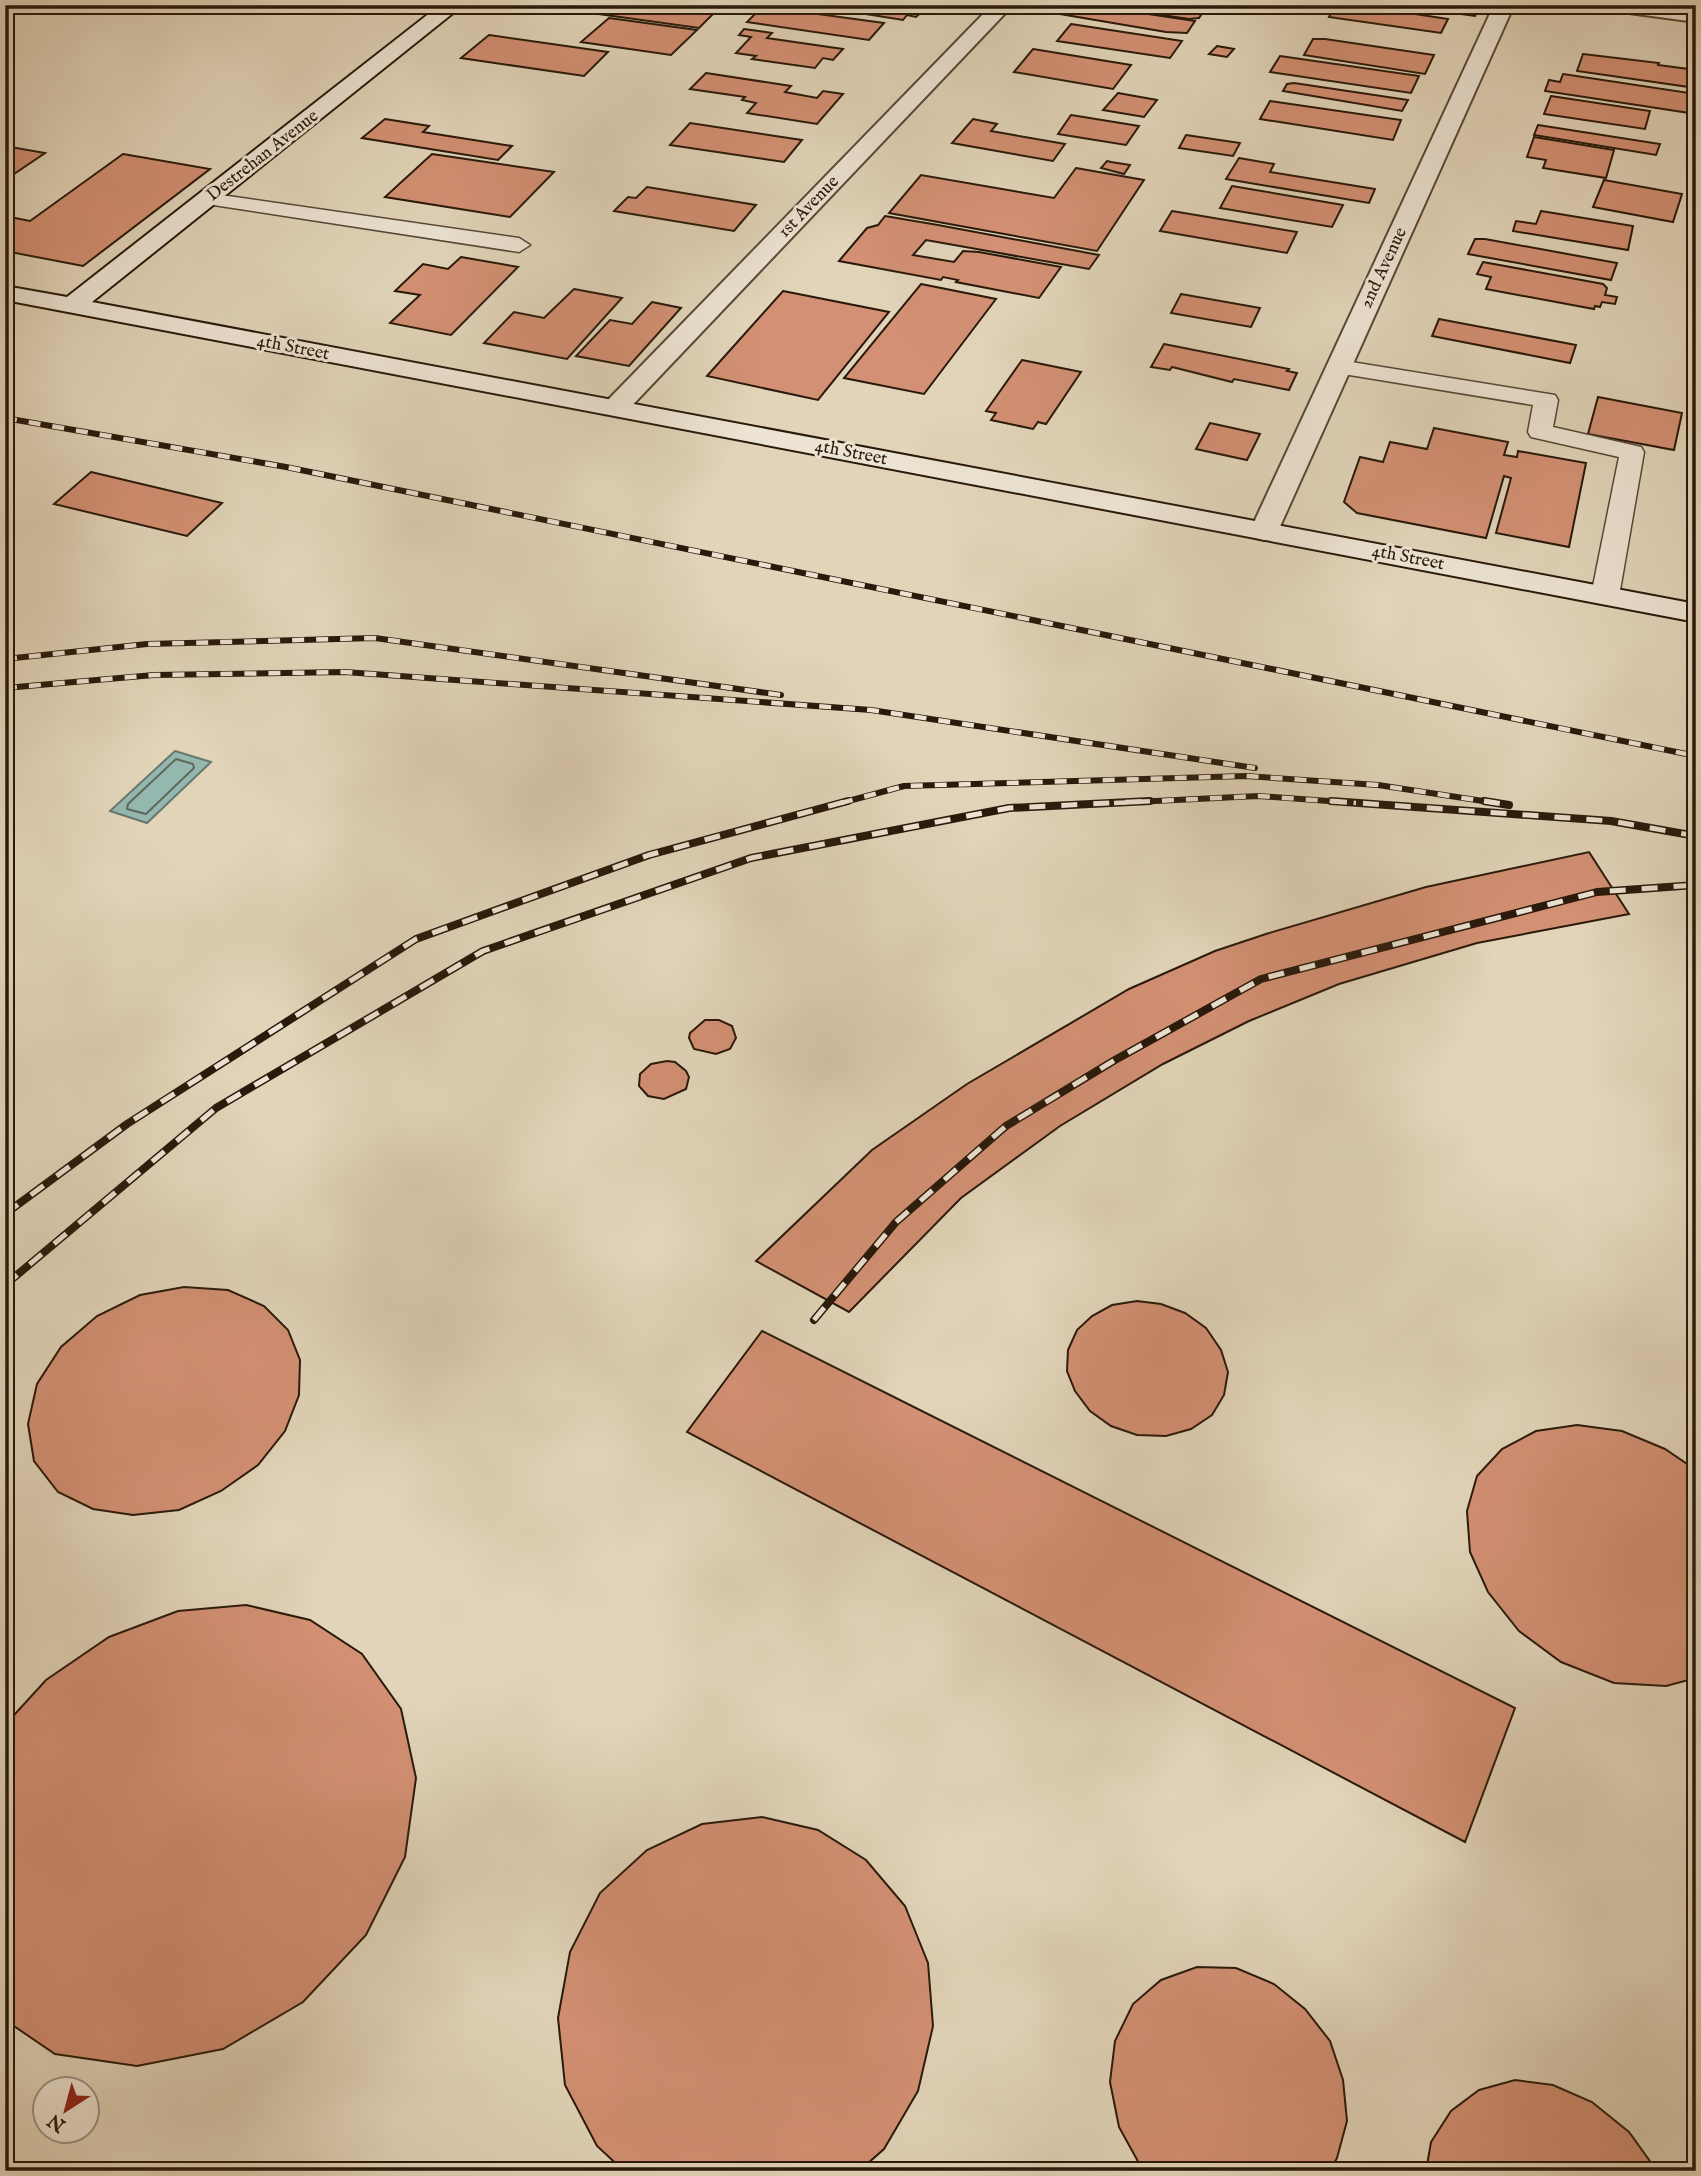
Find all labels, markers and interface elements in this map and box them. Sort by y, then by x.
street label: Destrehan Avenue [202,105,324,207]
street label: 1st Avenue [774,171,844,243]
street label: 2nd Avenue [1355,224,1413,312]
street label: 4th Street [255,330,331,366]
street label: 4th Street [813,435,889,471]
street label: 4th Street [1370,540,1446,576]
north arrow [32,2074,102,2144]
text: N [43,2107,72,2137]

